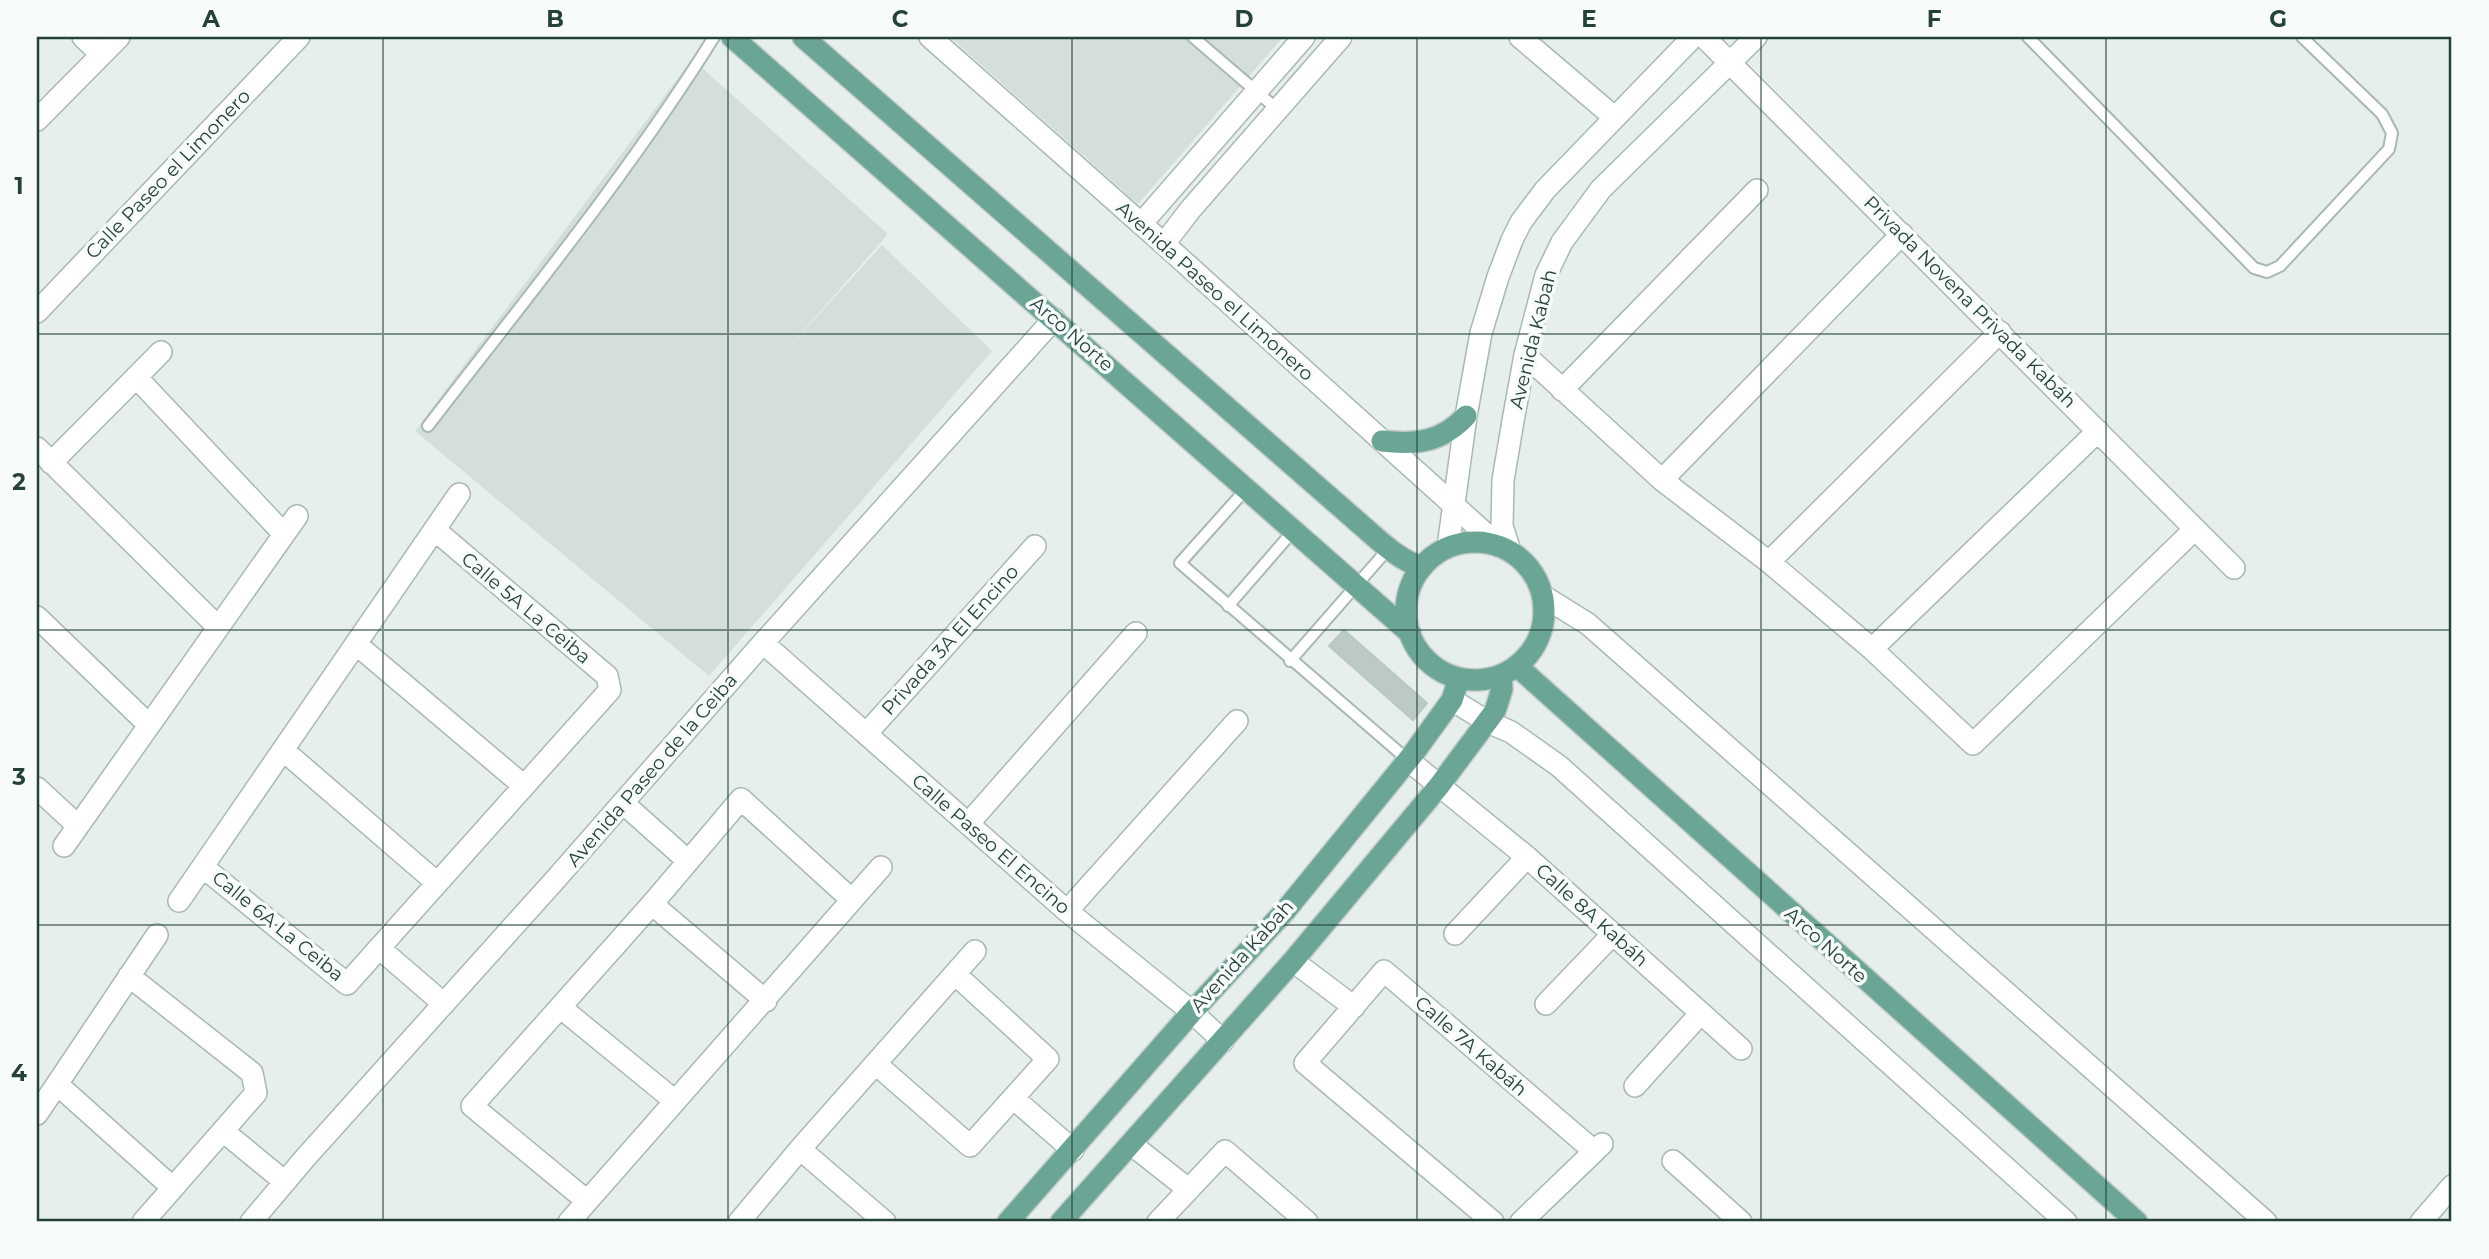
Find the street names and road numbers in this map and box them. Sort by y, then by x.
street label: Calle Paseo el Limonero [81,84,255,264]
street label: Privada Novena Privada Kabáh [1859,191,2081,413]
street label: Avenida Paseo el Limonero [1112,196,1318,386]
street label: Avenida Kabah [1505,267,1561,411]
street label: Arco Norte [1026,292,1118,376]
street label: Calle 5A La Ceiba [457,547,595,669]
street label: Privada 3A El Encino [877,560,1024,720]
street label: Avenida Paseo de la Ceiba [562,669,742,871]
street label: Calle Paseo El Encino [907,769,1075,919]
street label: Calle 8A Kabáh [1531,859,1653,971]
street label: Calle 6A La Ceiba [208,866,348,986]
street label: Avenida Kabah [1186,895,1298,1017]
street label: Arco Norte [1780,902,1872,988]
street label: Calle 7A Kabáh [1410,991,1532,1101]

